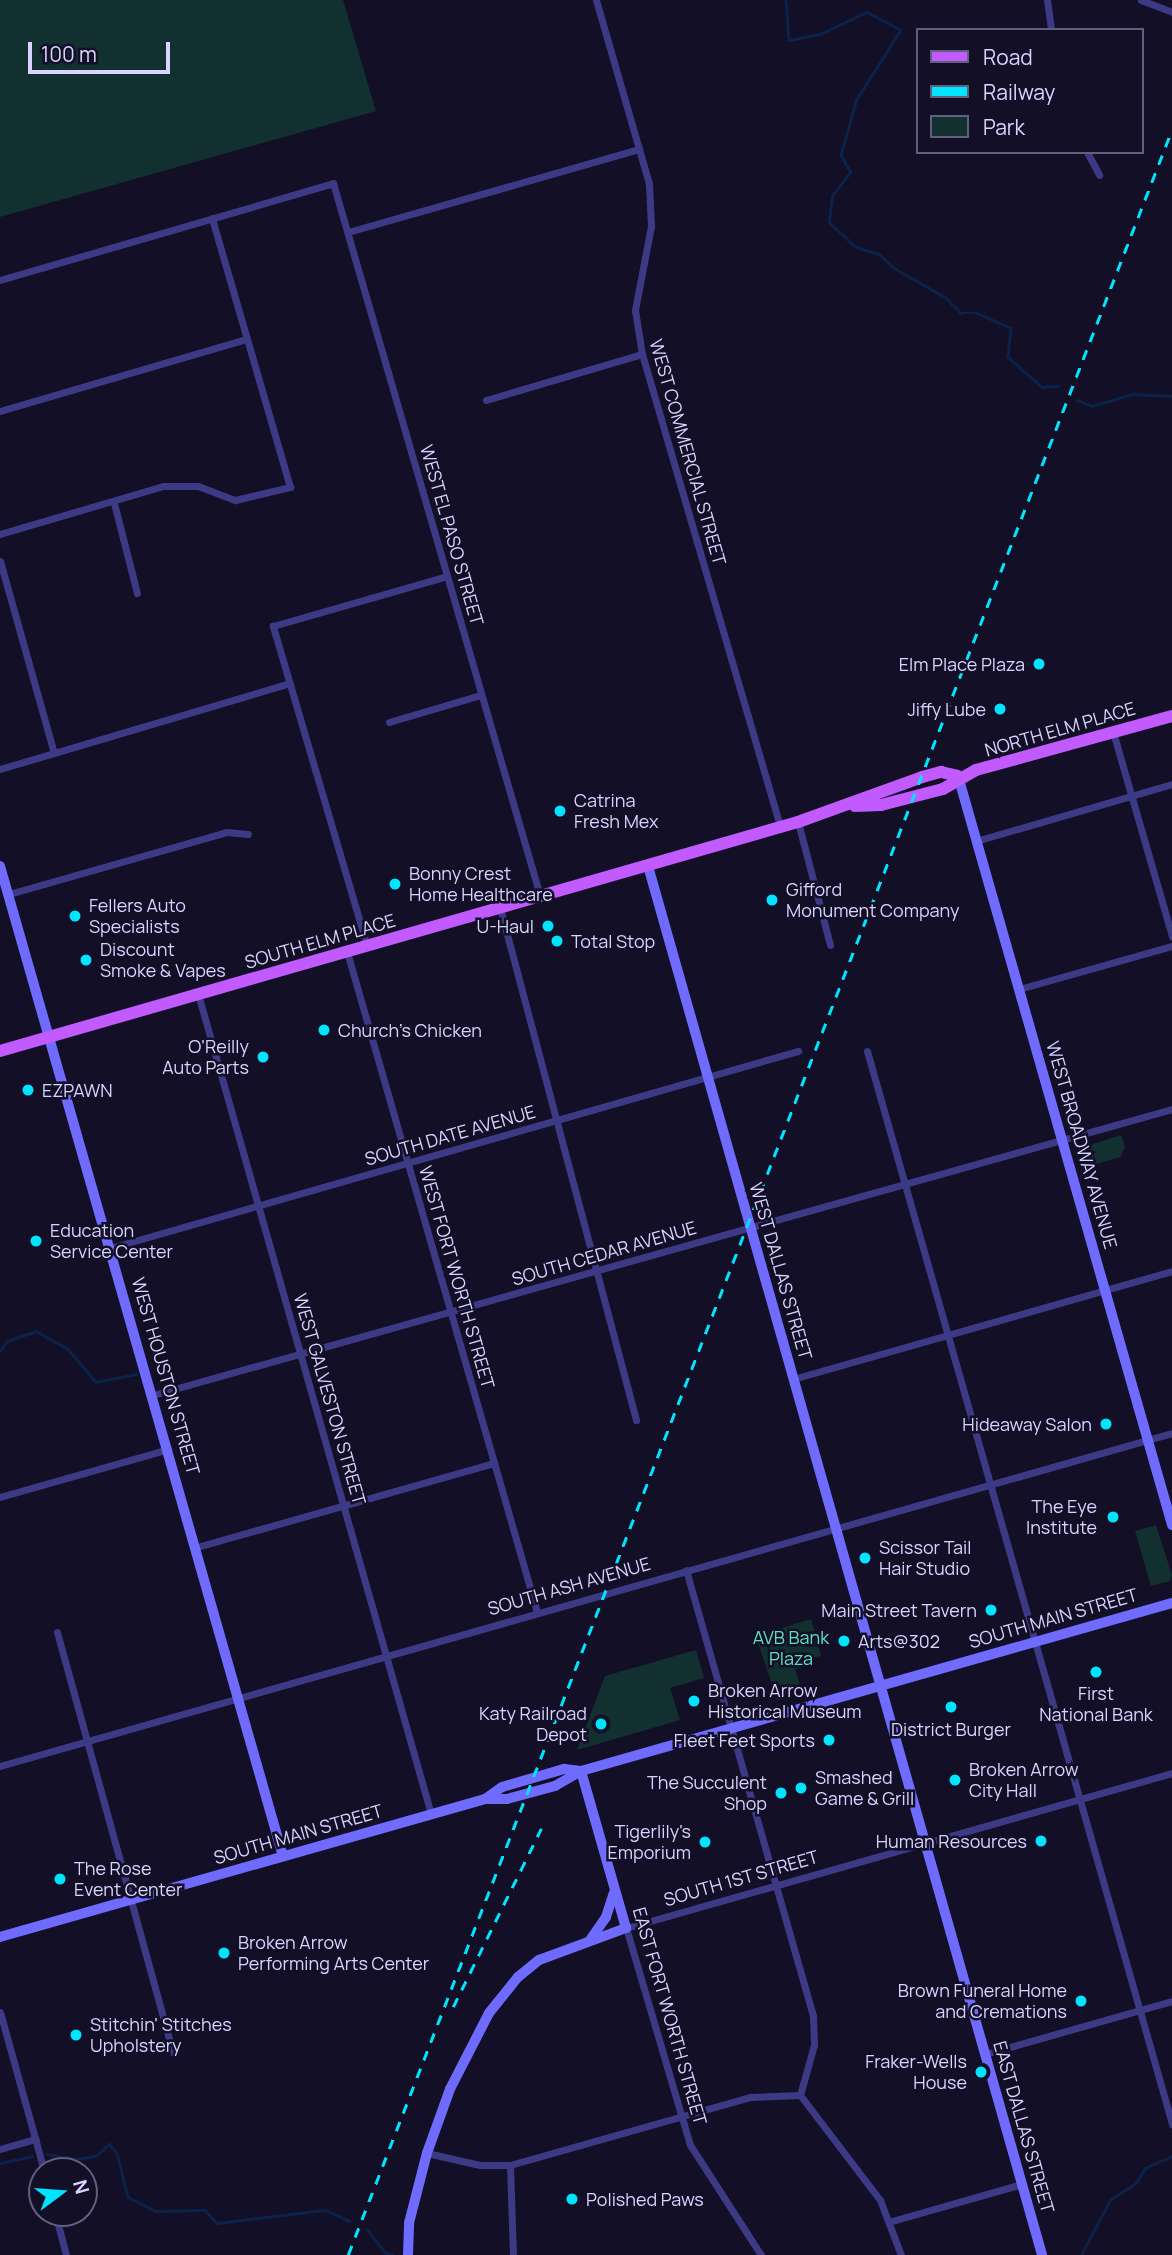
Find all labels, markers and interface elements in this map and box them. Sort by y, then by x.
scale bar [32,28,173,72]
legend [916,28,1144,154]
text: 100 m [41,40,97,68]
text: Road [983,43,1033,71]
text: Railway [983,78,1055,106]
text: Park [983,113,1025,141]
street label: WEST COMMERCIAL STREET [645,336,731,568]
street label: WEST EL PASO STREET [416,442,488,628]
place label: Elm Place Plaza [899,653,1025,675]
marker: Elm Place Plaza [1031,656,1047,672]
street label: NORTH ELM PLACE [982,697,1138,761]
place label: Jiffy Lube [907,698,986,720]
marker: Jiffy Lube [992,701,1008,717]
place label: Catrina Fresh Mex [574,790,658,832]
marker: Catrina Fresh Mex [552,803,568,819]
place label: Bonny Crest Home Healthcare [409,863,553,906]
marker: Bonny Crest Home Healthcare [387,876,403,892]
place label: Gifford Monument Company [786,879,959,922]
marker: Gifford Monument Company [764,892,780,908]
place label: Fellers Auto Specialists [89,895,186,937]
marker: Fellers Auto Specialists [67,908,83,924]
street label: SOUTH ELM PLACE [242,909,398,973]
place label: U-Haul [477,915,534,937]
marker: U-Haul [540,918,556,934]
place label: Total Stop [571,930,655,952]
marker: Total Stop [549,933,565,949]
place label: Discount Smoke & Vapes [100,939,226,982]
marker: Discount Smoke & Vapes [78,952,94,968]
place label: Church's Chicken [338,1019,482,1041]
marker: Church's Chicken [316,1022,332,1038]
place label: O'Reilly Auto Parts [162,1036,249,1078]
street label: WEST BROADWAY AVENUE [1042,1038,1122,1252]
marker: O'Reilly Auto Parts [255,1049,271,1065]
place label: EZPAWN [42,1079,113,1101]
marker: EZPAWN [20,1082,36,1098]
street label: SOUTH DATE AVENUE [362,1100,538,1170]
street label: WEST FORT WORTH STREET [415,1163,499,1391]
street label: WEST DALLAS STREET [745,1180,817,1362]
street label: SOUTH CEDAR AVENUE [509,1216,699,1290]
place label: Education Service Center [50,1220,173,1262]
marker: Education Service Center [28,1233,44,1249]
street label: WEST HOUSTON STREET [127,1275,205,1477]
street label: WEST GALVESTON STREET [289,1291,371,1507]
place label: Hideaway Salon [962,1413,1092,1435]
marker: Hideaway Salon [1098,1416,1114,1432]
place label: The Eye Institute [1026,1496,1097,1538]
marker: The Eye Institute [1103,1507,1123,1527]
place label: Scissor Tail Hair Studio [879,1537,972,1580]
marker: Scissor Tail Hair Studio [857,1550,873,1566]
street label: SOUTH ASH AVENUE [485,1552,653,1620]
street label: SOUTH MAIN STREET [966,1584,1140,1652]
place label: Main Street Tavern [821,1599,977,1621]
marker: Main Street Tavern [983,1602,999,1618]
park label: AVB Bank Plaza [753,1627,829,1670]
place label: Arts@302 [858,1630,940,1652]
marker: Arts@302 [836,1633,852,1649]
marker: First National Bank [1088,1664,1104,1680]
place label: Broken Arrow Historical Museum [708,1680,862,1722]
place label: First National Bank [1039,1683,1153,1726]
marker: Broken Arrow Historical Museum [686,1693,702,1709]
marker: District Burger [943,1699,959,1715]
place label: Katy Railroad Depot [479,1703,587,1746]
marker: Katy Railroad Depot [593,1716,609,1732]
place label: District Burger [891,1718,1011,1740]
place label: Fleet Feet Sports [674,1729,815,1751]
marker: Fleet Feet Sports [821,1732,837,1748]
place label: Broken Arrow City Hall [969,1759,1079,1802]
place label: Smashed Game & Grill [815,1767,914,1810]
place label: The Succulent Shop [647,1772,767,1814]
marker: Broken Arrow City Hall [947,1772,963,1788]
marker: Smashed Game & Grill [793,1780,809,1796]
marker: The Succulent Shop [773,1785,789,1801]
street label: SOUTH MAIN STREET [211,1800,385,1868]
place label: Tigerlily's Emporium [608,1821,691,1864]
place label: Human Resources [876,1830,1027,1852]
marker: Human Resources [1033,1833,1049,1849]
marker: Tigerlily's Emporium [697,1834,713,1850]
street label: SOUTH 1ST STREET [661,1846,821,1910]
place label: The Rose Event Center [74,1858,182,1900]
marker: The Rose Event Center [52,1871,68,1887]
street label: EAST FORT WORTH STREET [628,1904,712,2128]
place label: Broken Arrow Performing Arts Center [238,1932,429,1974]
marker: Broken Arrow Performing Arts Center [216,1945,232,1961]
place label: Brown Funeral Home and Cremations [898,1980,1067,2022]
marker: Brown Funeral Home and Cremations [1073,1993,1089,2009]
place label: Stitchin' Stitches Upholstery [90,2014,232,2056]
marker: Stitchin' Stitches Upholstery [68,2027,84,2043]
street label: EAST DALLAS STREET [989,2038,1059,2216]
place label: Fraker-Wells House [865,2051,967,2094]
marker: Fraker-Wells House [973,2064,989,2080]
north arrow [28,2157,98,2227]
text: N [67,2177,96,2197]
place label: Polished Paws [586,2188,704,2210]
marker: Polished Paws [564,2191,580,2207]

